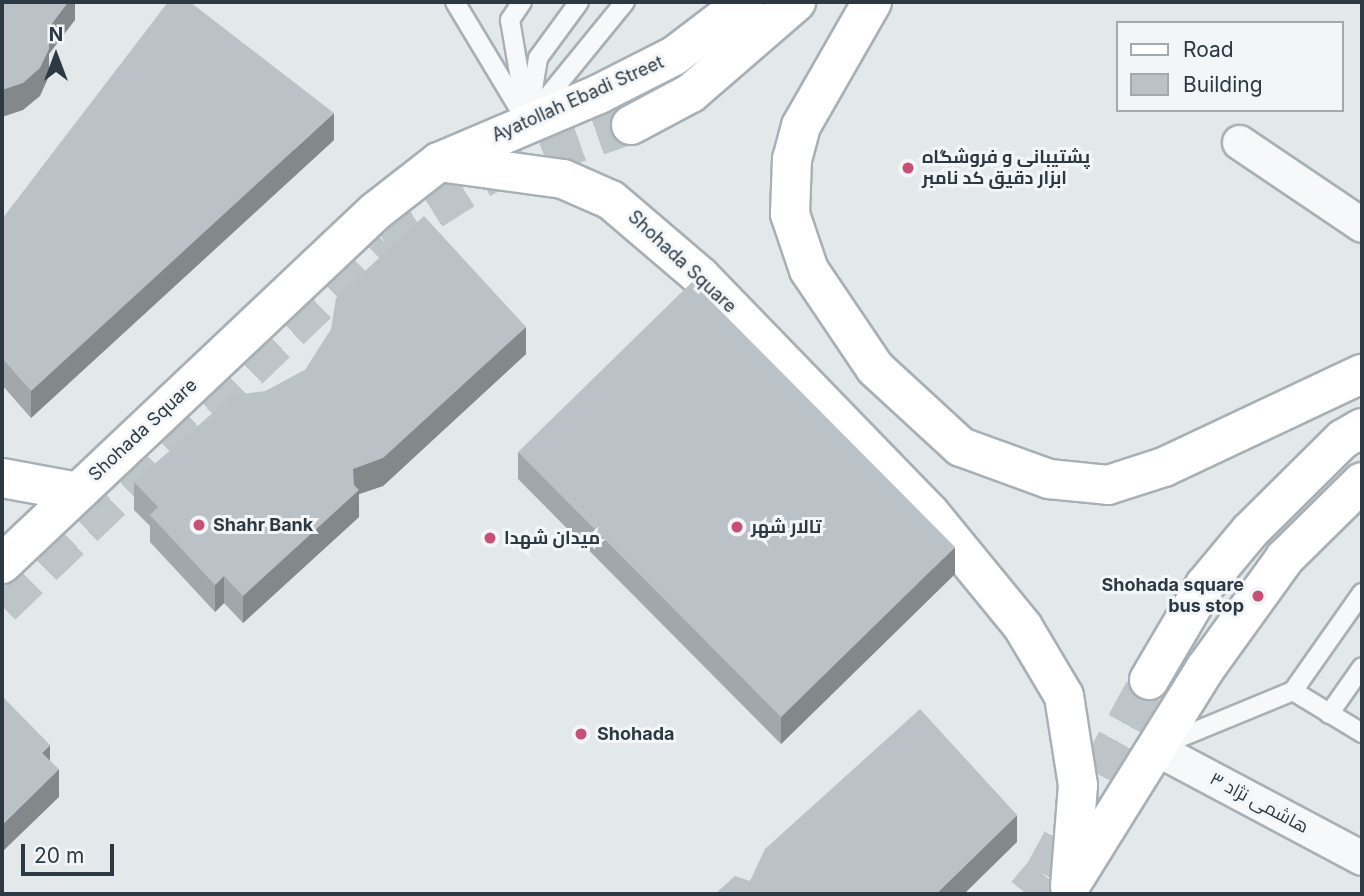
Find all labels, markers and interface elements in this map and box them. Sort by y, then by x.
north arrow [21,21,91,91]
legend [1116,21,1343,112]
text: N [49,23,63,46]
text: Road [1183,37,1234,62]
street label: Ayatollah Ebadi Street [489,51,667,147]
text: Building [1183,72,1263,97]
place label: پشتیبانی و فروشگاه ابزار دقیق کد نامبر [922,147,1090,190]
marker: پشتیبانی و فروشگاه ابزار دقیق کد نامبر [900,160,916,176]
street label: Shohada Square [623,206,741,318]
street label: Shohada Square [84,374,202,486]
place label: Shahr Bank [213,514,313,536]
place label: تالار شهر [751,516,821,538]
marker: Shahr Bank [191,517,207,533]
marker: تالار شهر [729,519,745,535]
place label: میدان شهدا [504,527,600,549]
marker: میدان شهدا [482,530,498,546]
place label: Shohada square bus stop [1102,575,1244,618]
marker: Shohada square bus stop [1250,588,1266,604]
place label: Shohada [597,723,674,745]
marker: Shohada [571,724,591,744]
street label: هاشمی نژاد ۳ [1206,768,1312,838]
scale bar [24,830,117,874]
text: 20 m [34,843,84,868]

